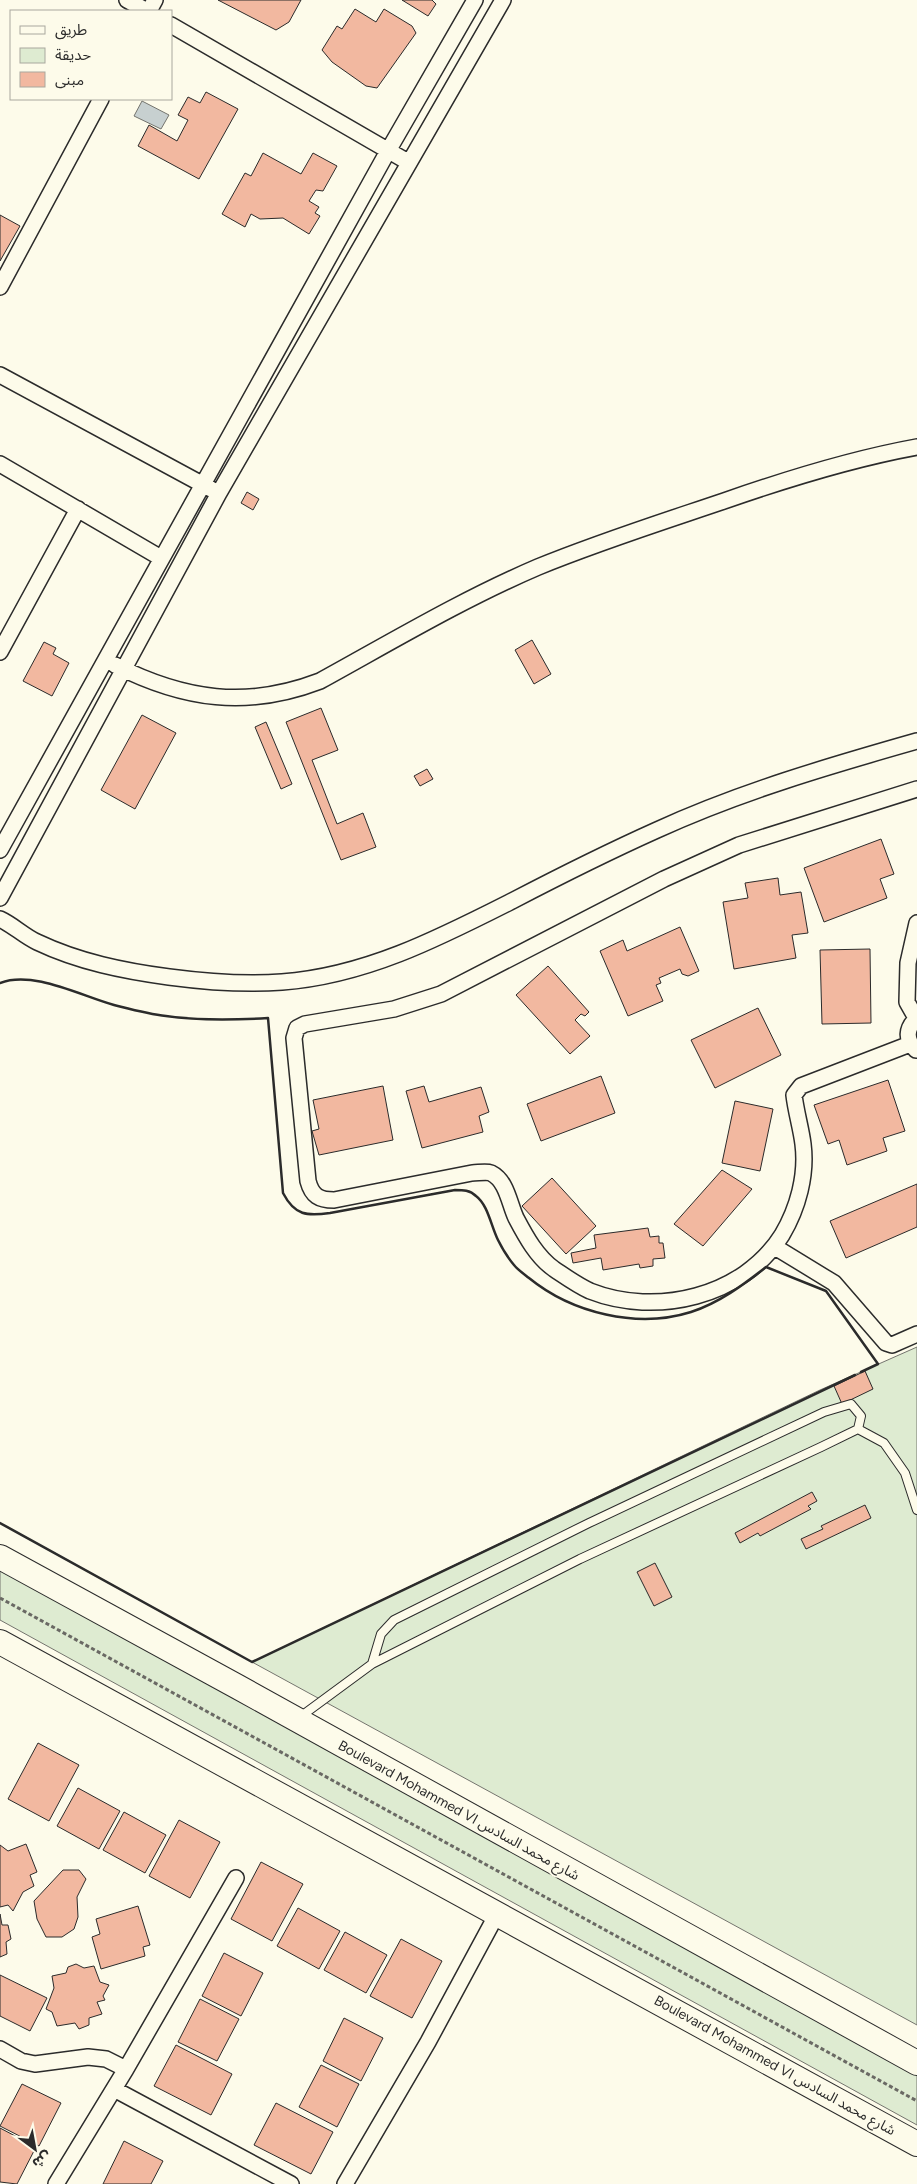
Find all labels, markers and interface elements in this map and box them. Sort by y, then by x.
legend [10,10,172,100]
text: طريق [55,21,87,40]
text: حديقة [55,46,91,64]
text: مبنى [55,71,84,89]
street label: Boulevard Mohammed VI شارع محمد السادس [334,1737,582,1886]
street label: Boulevard Mohammed VI شارع محمد السادس [650,1992,898,2141]
north arrow [10,2124,60,2174]
text: ش [29,2147,54,2172]

